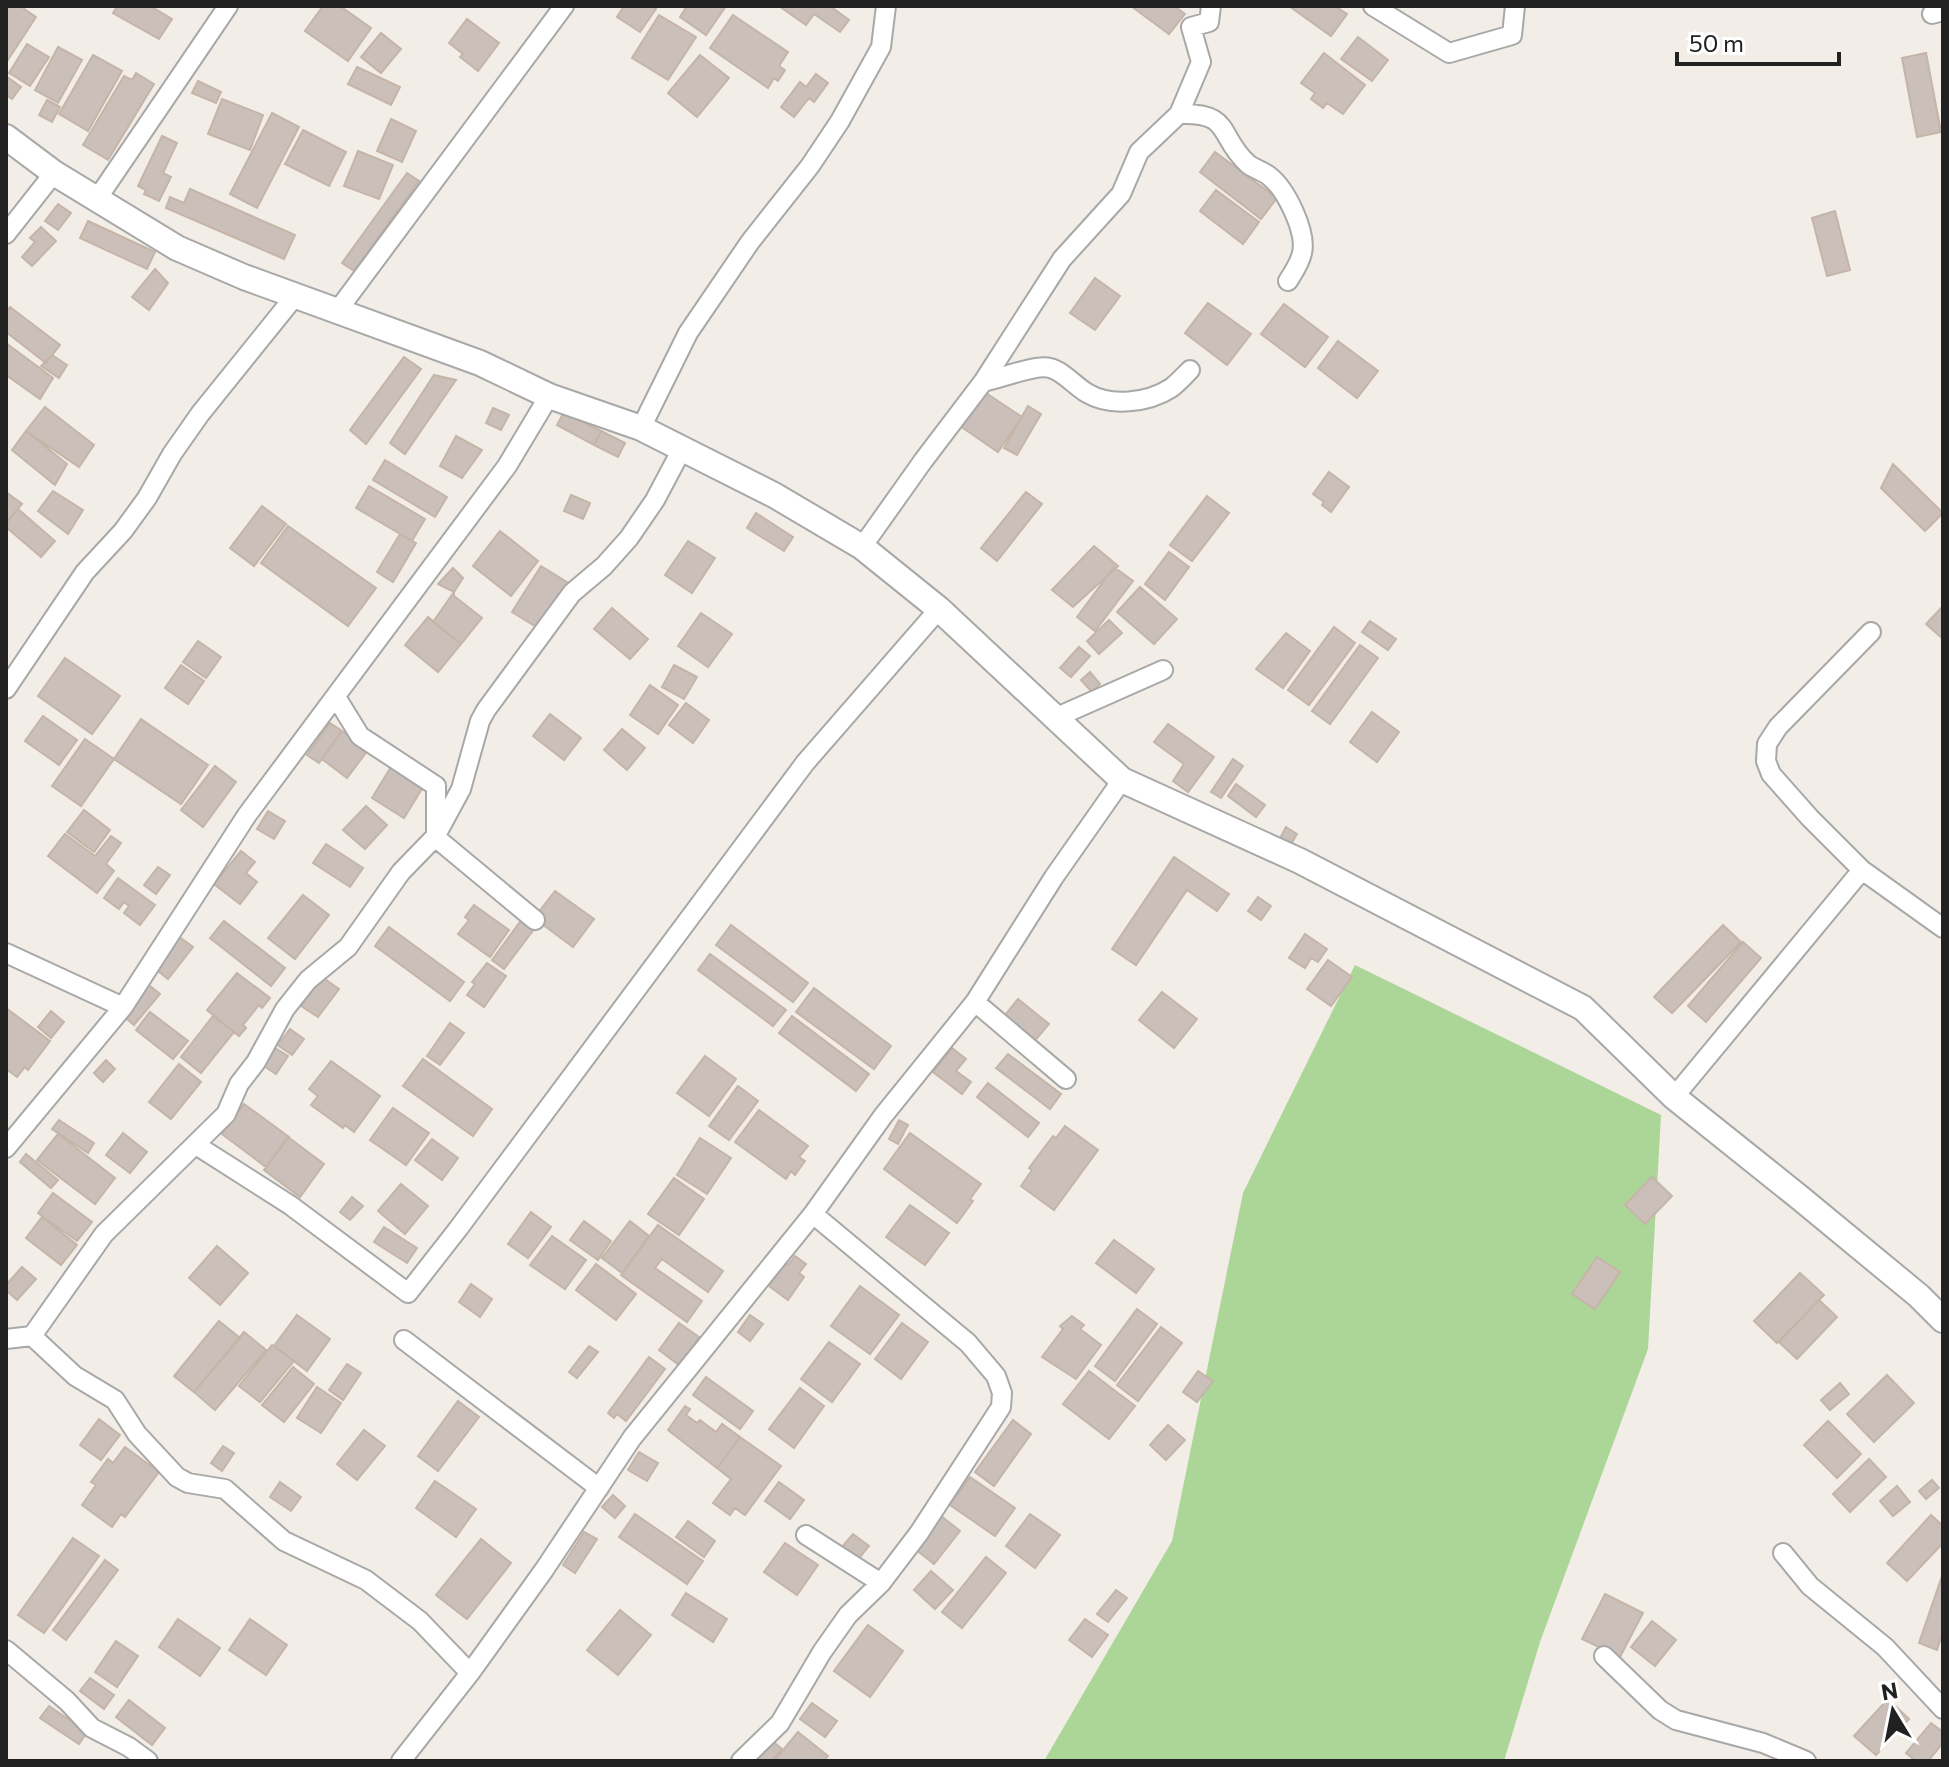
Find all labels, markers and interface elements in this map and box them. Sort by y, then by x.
scale bar [1677,16,1839,66]
text: 50 m [1689,28,1744,57]
north arrow [1853,1671,1933,1751]
text: N [1879,1676,1900,1706]

